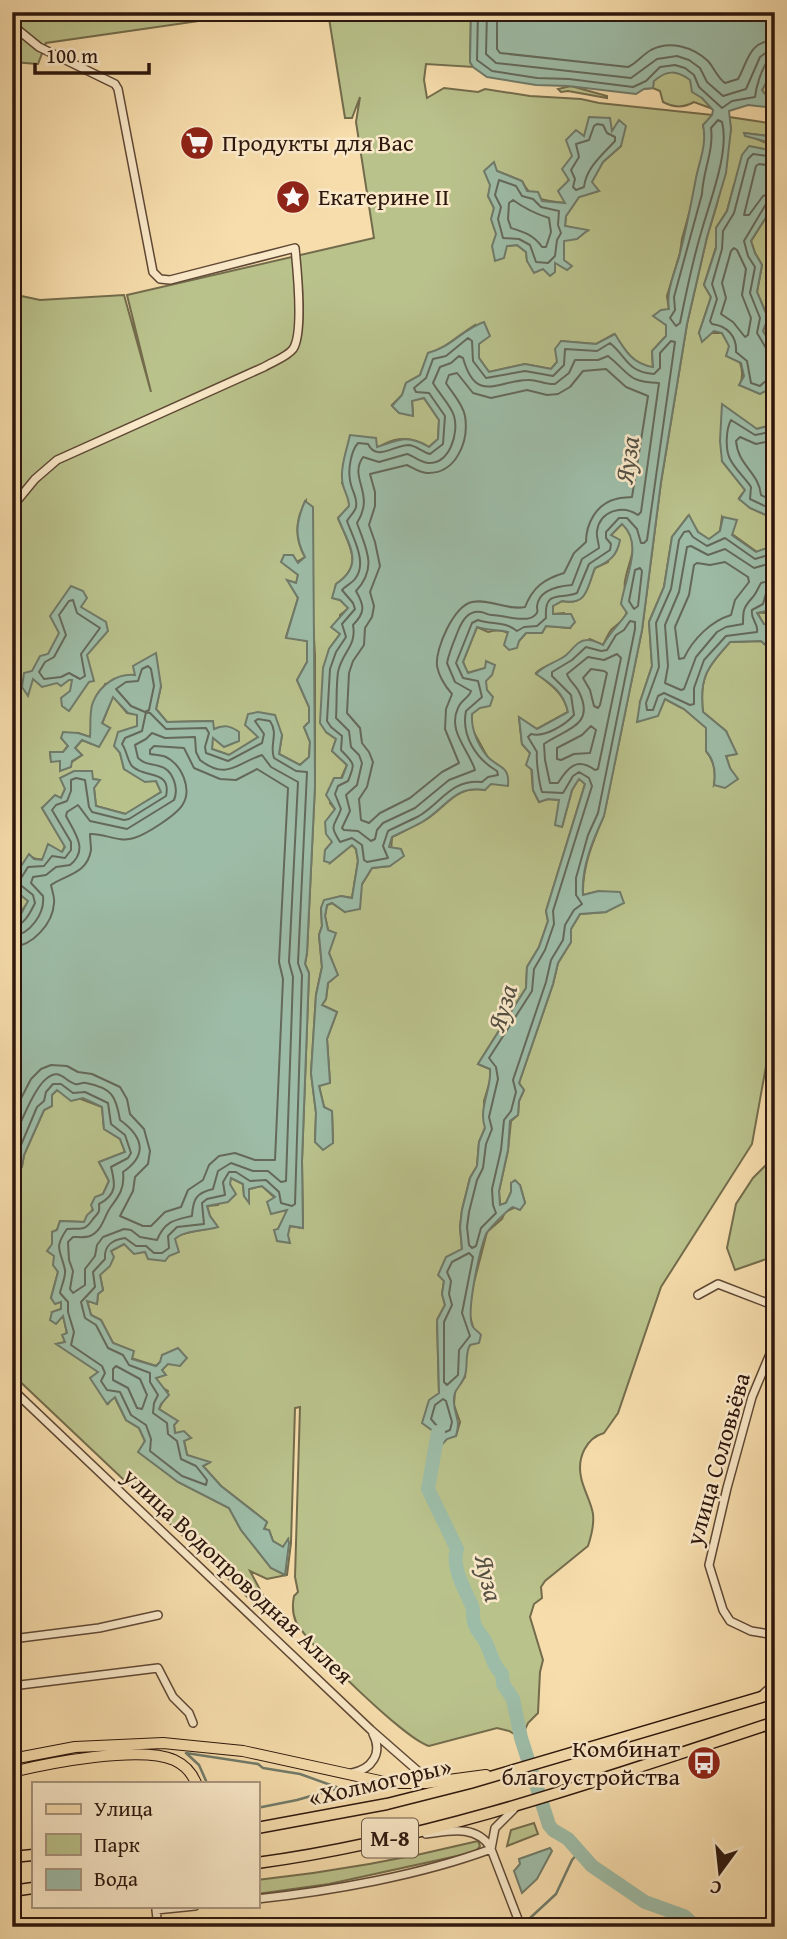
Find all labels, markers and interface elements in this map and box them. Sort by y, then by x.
scale bar [35,32,149,76]
text: 100 m [46,40,98,71]
supermarket icon: Продукты для Вас [178,124,216,162]
place label: Продукты для Вас [222,125,414,160]
place icon: Екатерине II [274,178,312,216]
place label: Екатерине II [318,179,449,214]
water label: Яуза [604,434,649,487]
water label: Яуза [476,979,527,1037]
street label: улица Соловьёва [676,1368,759,1550]
street label: улица Водопроводная Аллея [114,1458,361,1692]
water label: Яуза [465,1549,514,1606]
place label: Комбинат благоустройства [501,1731,681,1794]
bus stop icon: Комбинат благоустройства [685,1744,723,1782]
street label: «Холмогоры» [305,1748,455,1815]
legend [32,1782,259,1908]
text: Улица [94,1793,153,1824]
road number: М-8 [362,1818,418,1857]
text: Парк [94,1829,140,1860]
north arrow [686,1838,756,1908]
text: Вода [94,1863,138,1894]
text: С [707,1873,724,1903]

